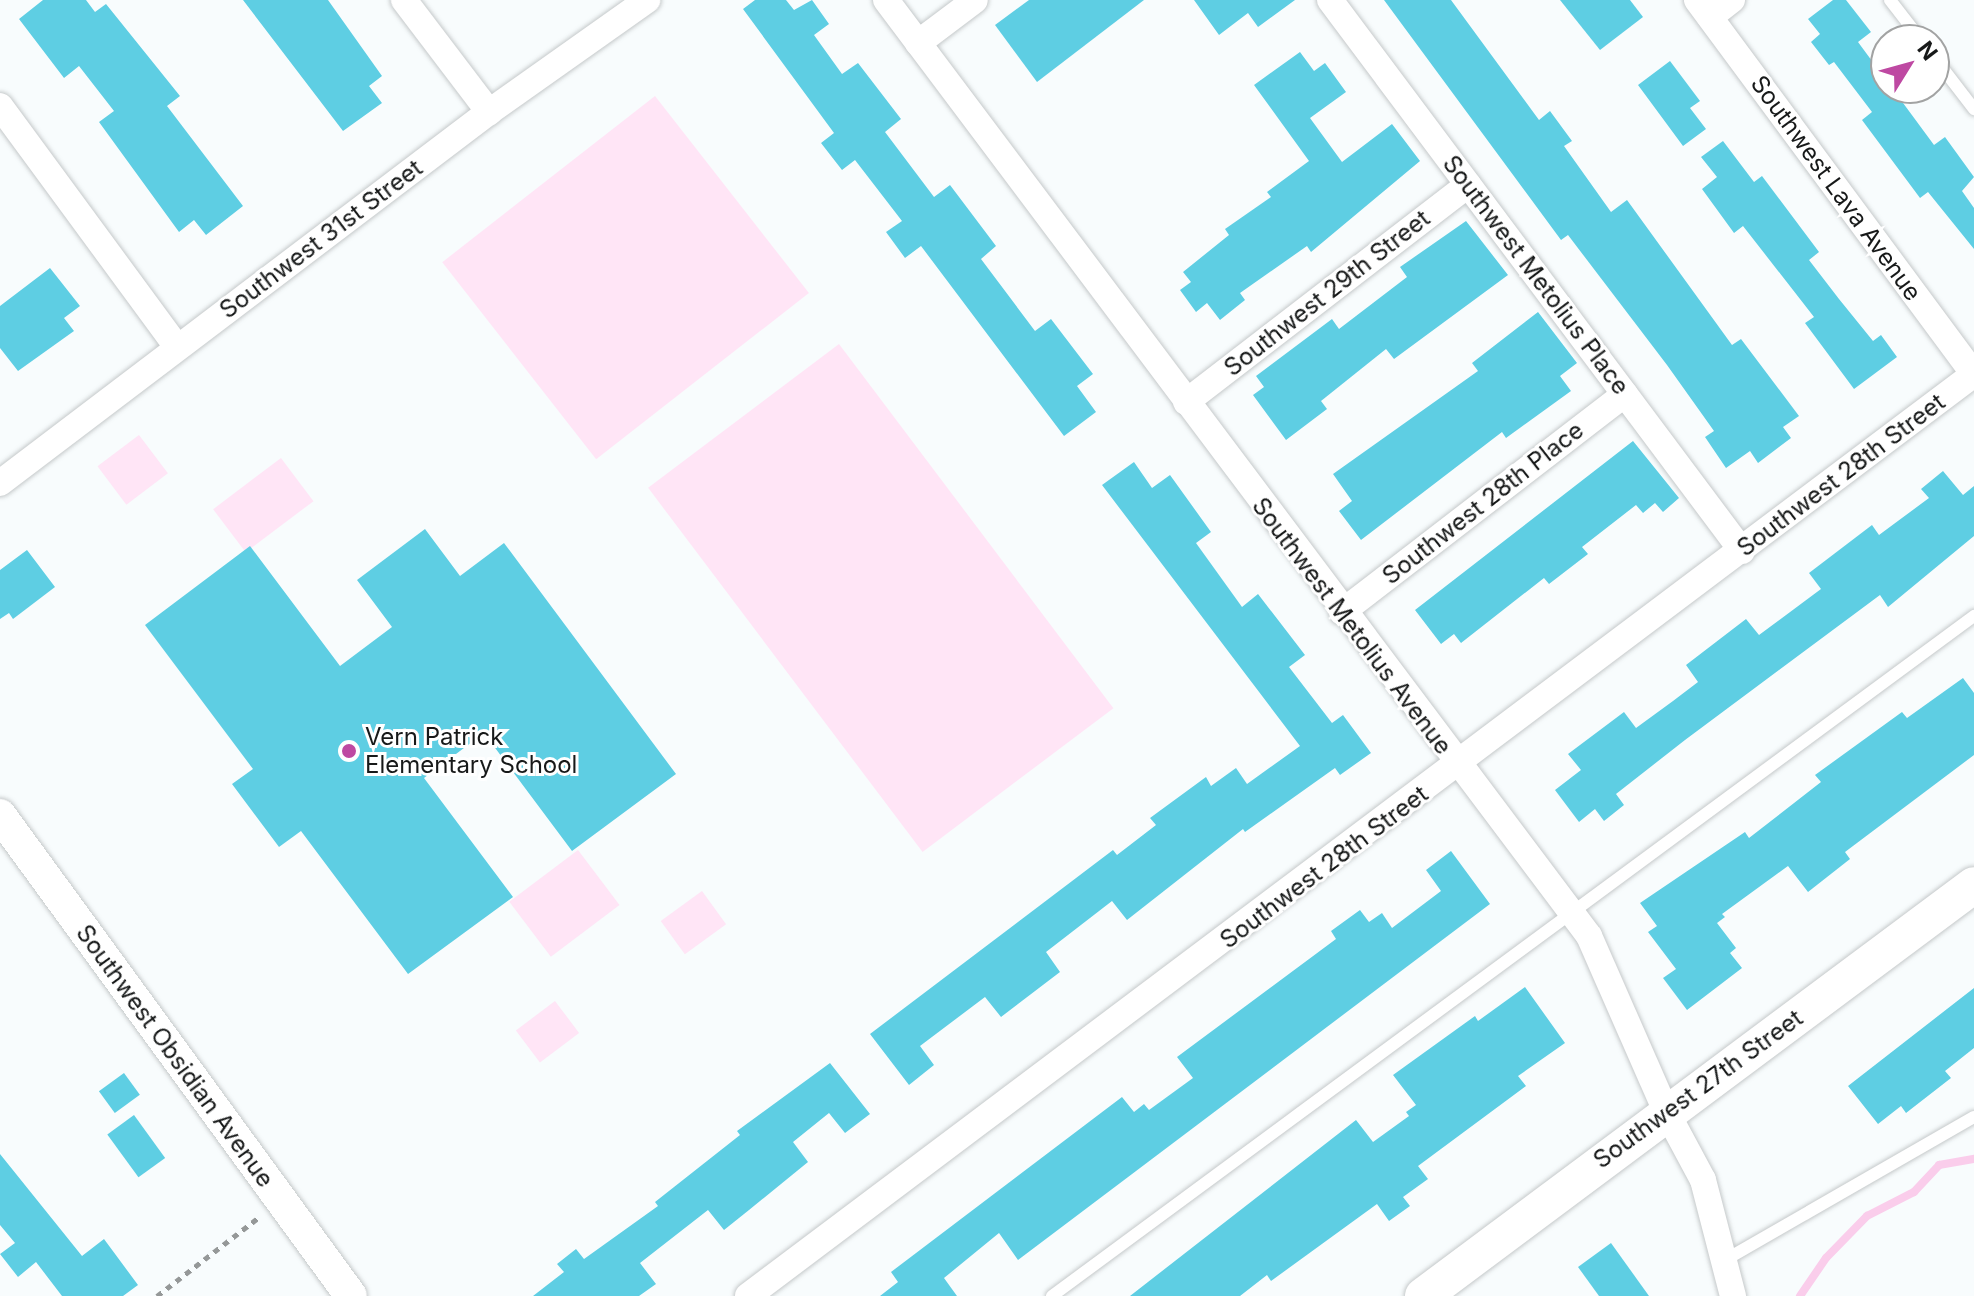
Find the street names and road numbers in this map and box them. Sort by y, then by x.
street label: Southwest Lava Avenue [1745,70,1927,306]
street label: Southwest Metolius Place [1437,150,1635,400]
street label: Southwest 31st Street [214,153,428,325]
street label: Southwest 29th Street [1218,204,1436,382]
street label: Southwest 28th Street [1732,388,1950,562]
street label: Southwest 28th Place [1377,416,1589,590]
street label: Southwest Metolius Avenue [1246,492,1458,760]
street label: Southwest 28th Street [1215,780,1433,954]
street label: Southwest Obsidian Avenue [70,919,280,1193]
street label: Southwest 27th Street [1588,1004,1808,1174]

